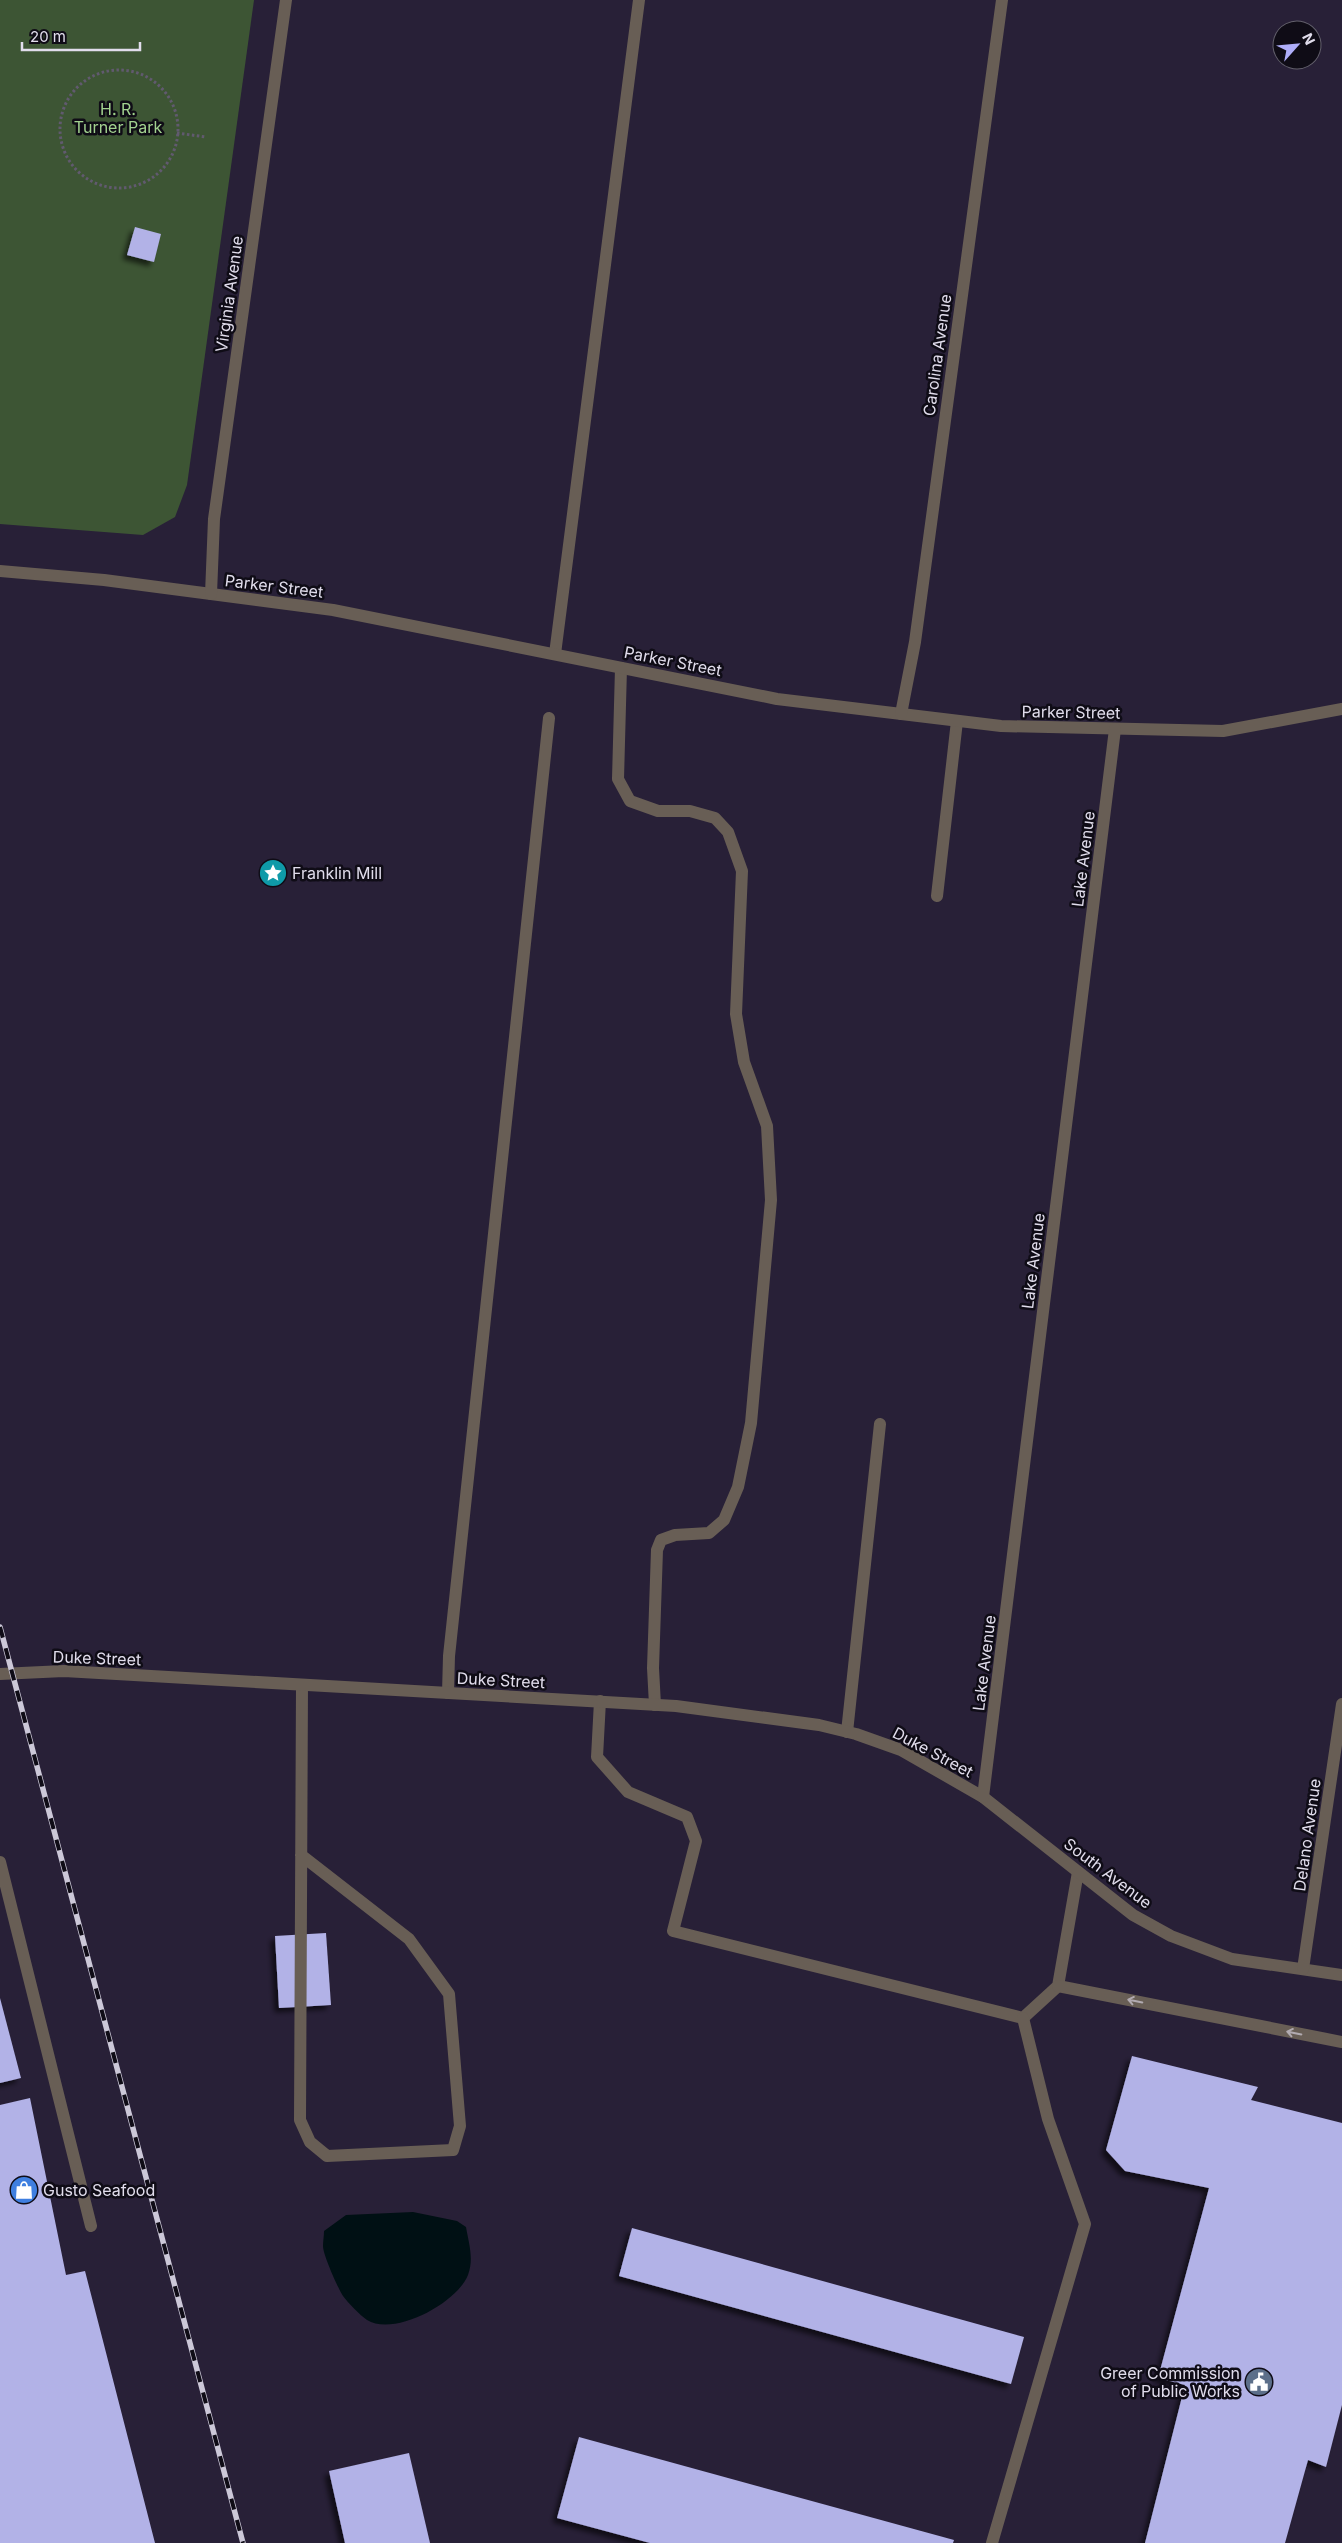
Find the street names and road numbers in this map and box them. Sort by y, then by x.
street label: Virginia Avenue [211,234,247,354]
street label: Carolina Avenue [919,293,955,417]
street label: Parker Street [224,570,324,602]
street label: Parker Street [623,642,723,680]
street label: Parker Street [1021,701,1121,723]
street label: Lake Avenue [1067,810,1099,908]
street label: Lake Avenue [1017,1212,1049,1310]
street label: Lake Avenue [968,1614,1000,1712]
street label: Duke Street [52,1646,142,1670]
street label: Duke Street [456,1668,546,1692]
street label: Duke Street [889,1722,977,1782]
street label: Delano Avenue [1289,1777,1325,1893]
street label: South Avenue [1060,1834,1156,1912]

